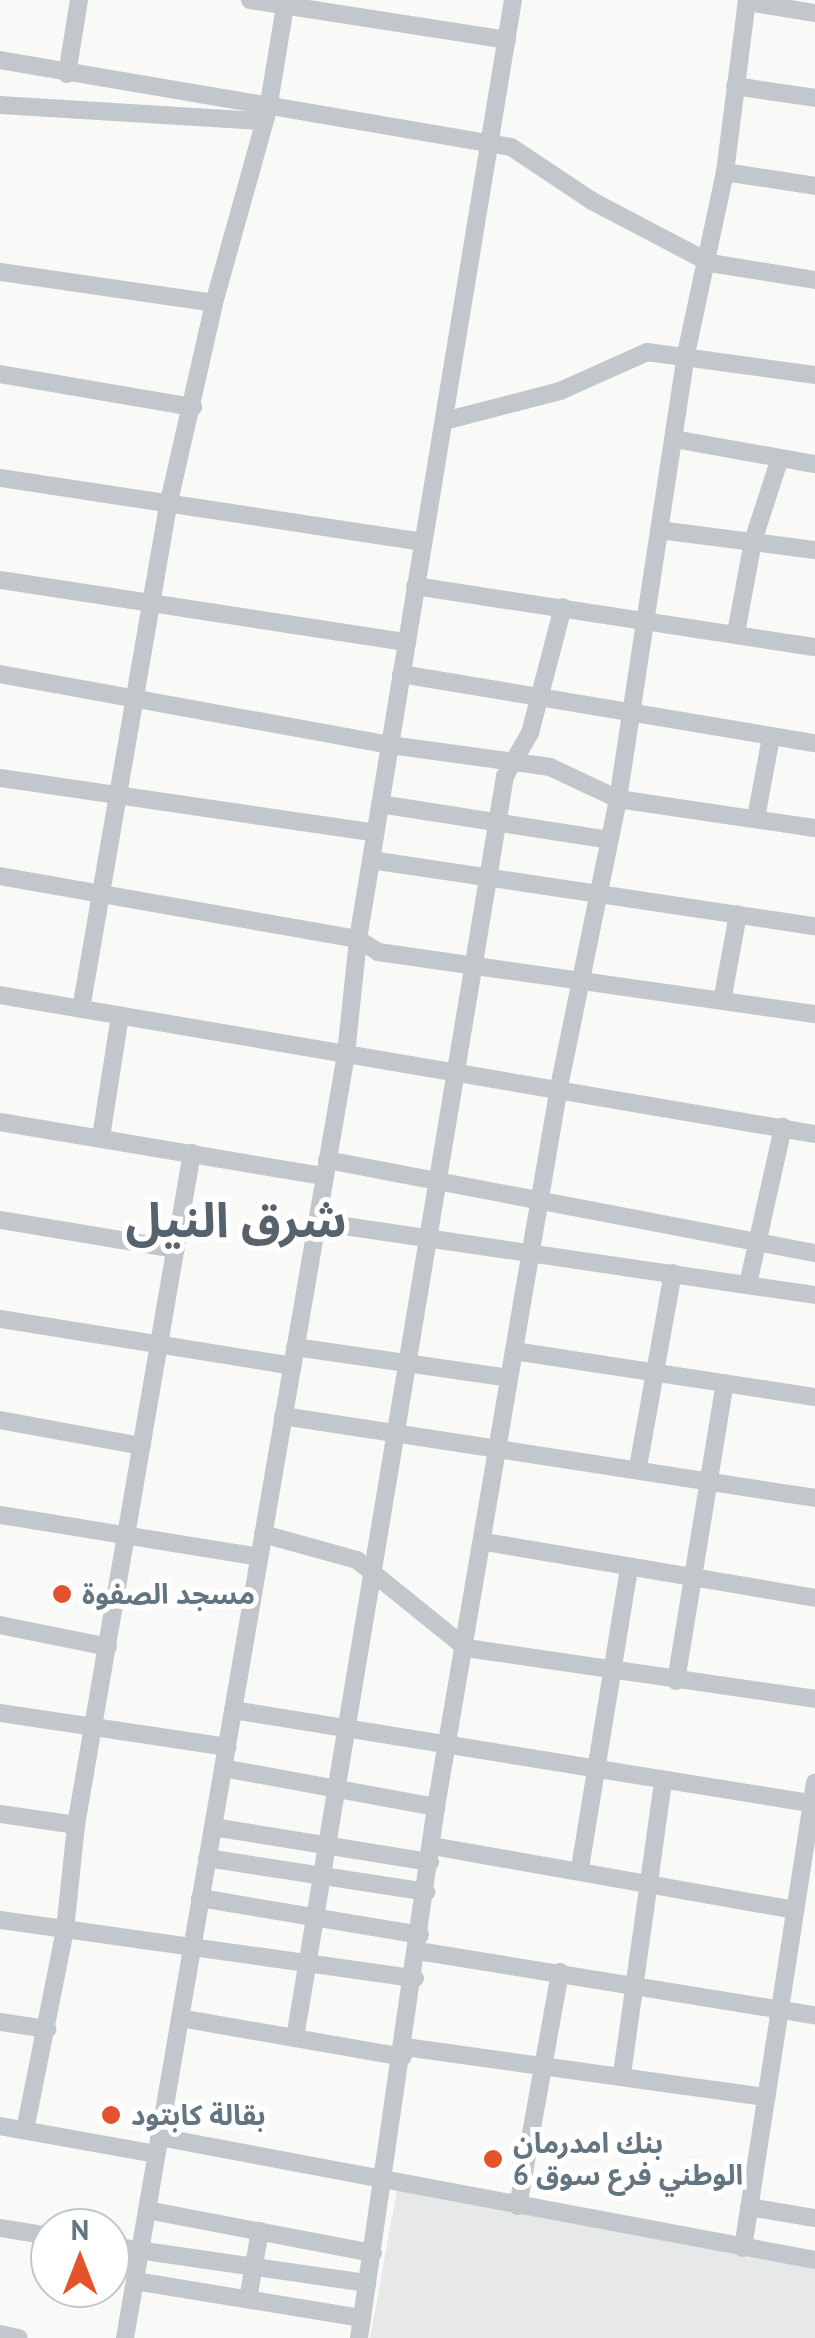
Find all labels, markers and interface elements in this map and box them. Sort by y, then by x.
district label: شرق النيل [125,1191,347,1249]
place label: مسجد الصفوة [82,1577,255,1611]
marker: مسجد الصفوة [51,1583,73,1605]
place label: بقالة كابتود [131,2098,266,2132]
marker: بقالة كابتود [100,2104,122,2126]
place label: بنك امدرمان الوطني فرع سوق 6 [513,2126,743,2192]
marker: بنك امدرمان الوطني فرع سوق 6 [482,2148,504,2170]
north arrow [30,2208,130,2308]
text: N [71,2211,89,2248]

